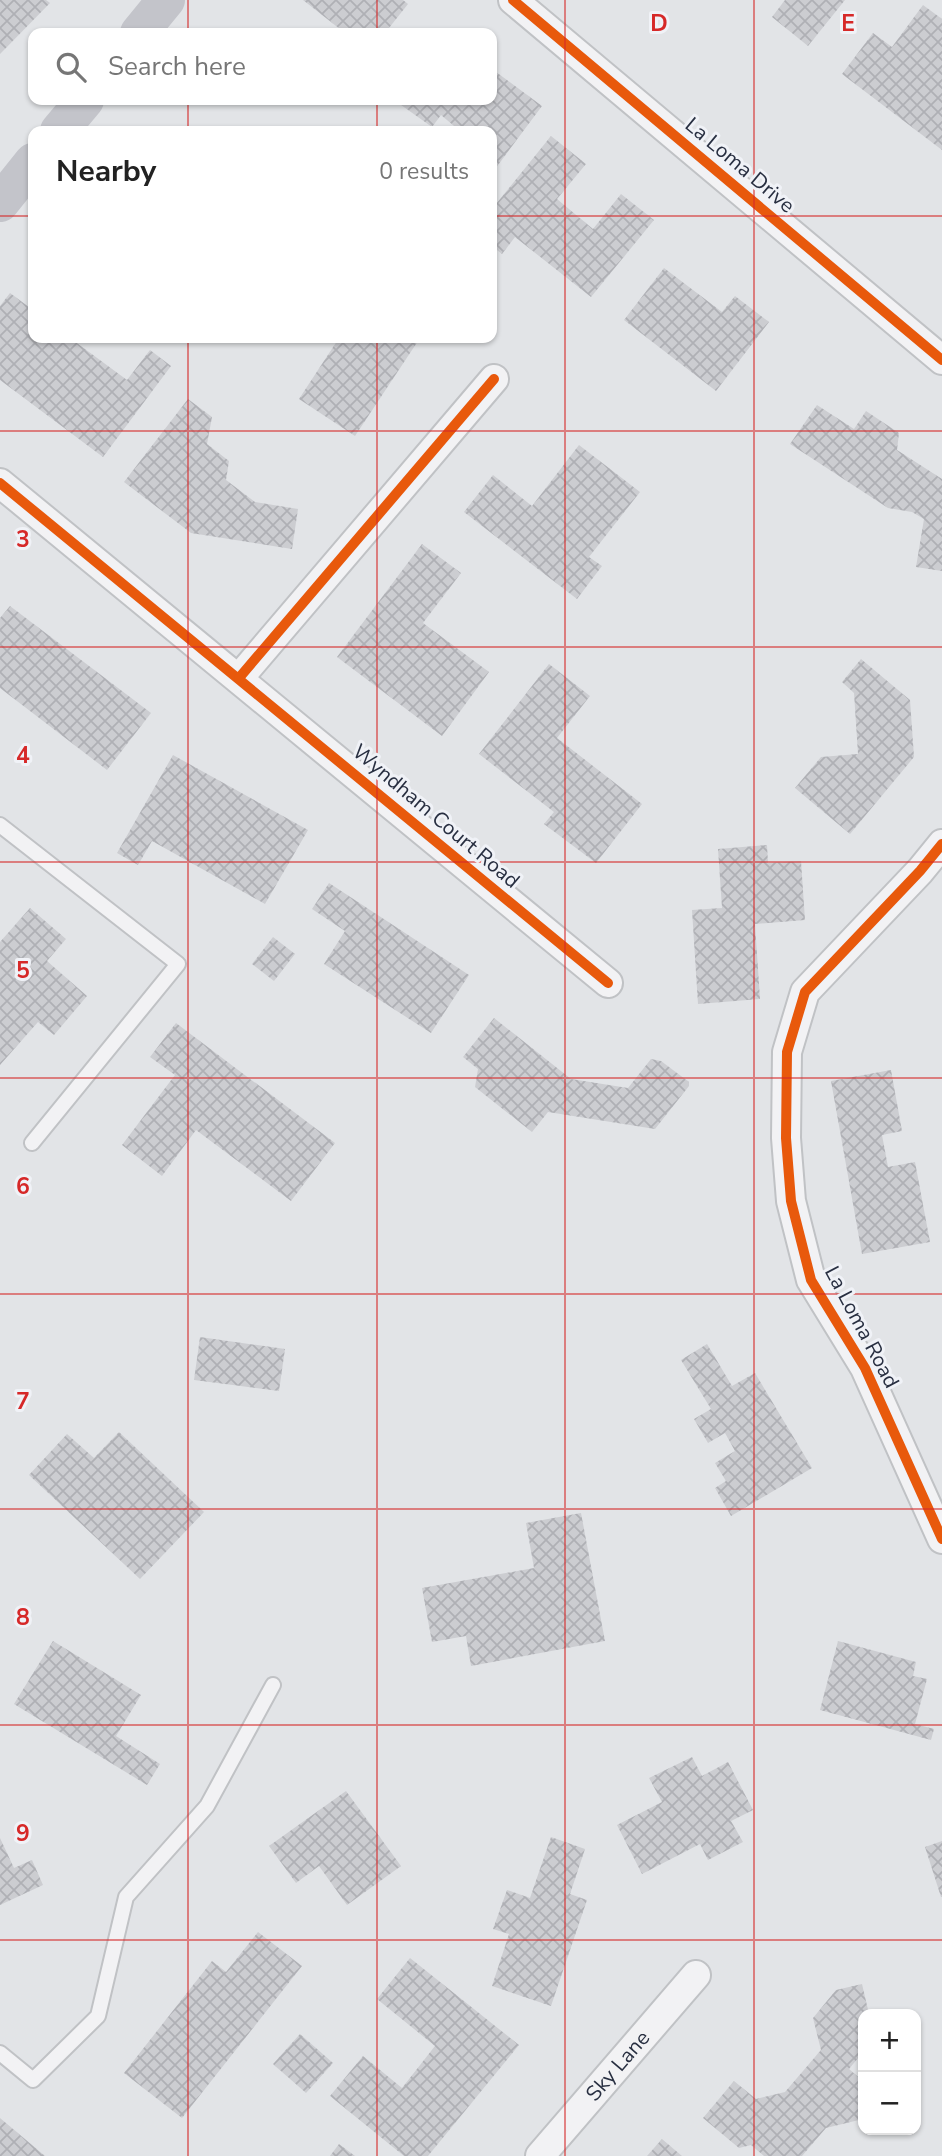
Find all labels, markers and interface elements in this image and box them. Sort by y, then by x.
text: D [650,8,668,39]
text: E [841,8,855,39]
search box [28,28,497,105]
icon: search [52,48,90,86]
text: Search here [108,49,246,84]
street label: La Loma Drive [679,111,801,219]
text: Nearby [56,151,156,192]
text: 0 results [379,156,469,187]
text: 3 [16,524,30,555]
street label: Wyndham Court Road [346,738,526,894]
text: 4 [16,740,30,771]
text: 5 [16,955,30,986]
text: 6 [16,1171,30,1202]
street label: La Loma Road [818,1261,906,1393]
text: 7 [16,1386,30,1417]
text: 8 [16,1602,30,1633]
text: 9 [16,1818,30,1849]
map controls [858,2009,921,2135]
button: + [858,2009,921,2072]
street label: Sky Lane [579,2025,656,2107]
button: − [858,2072,921,2135]

